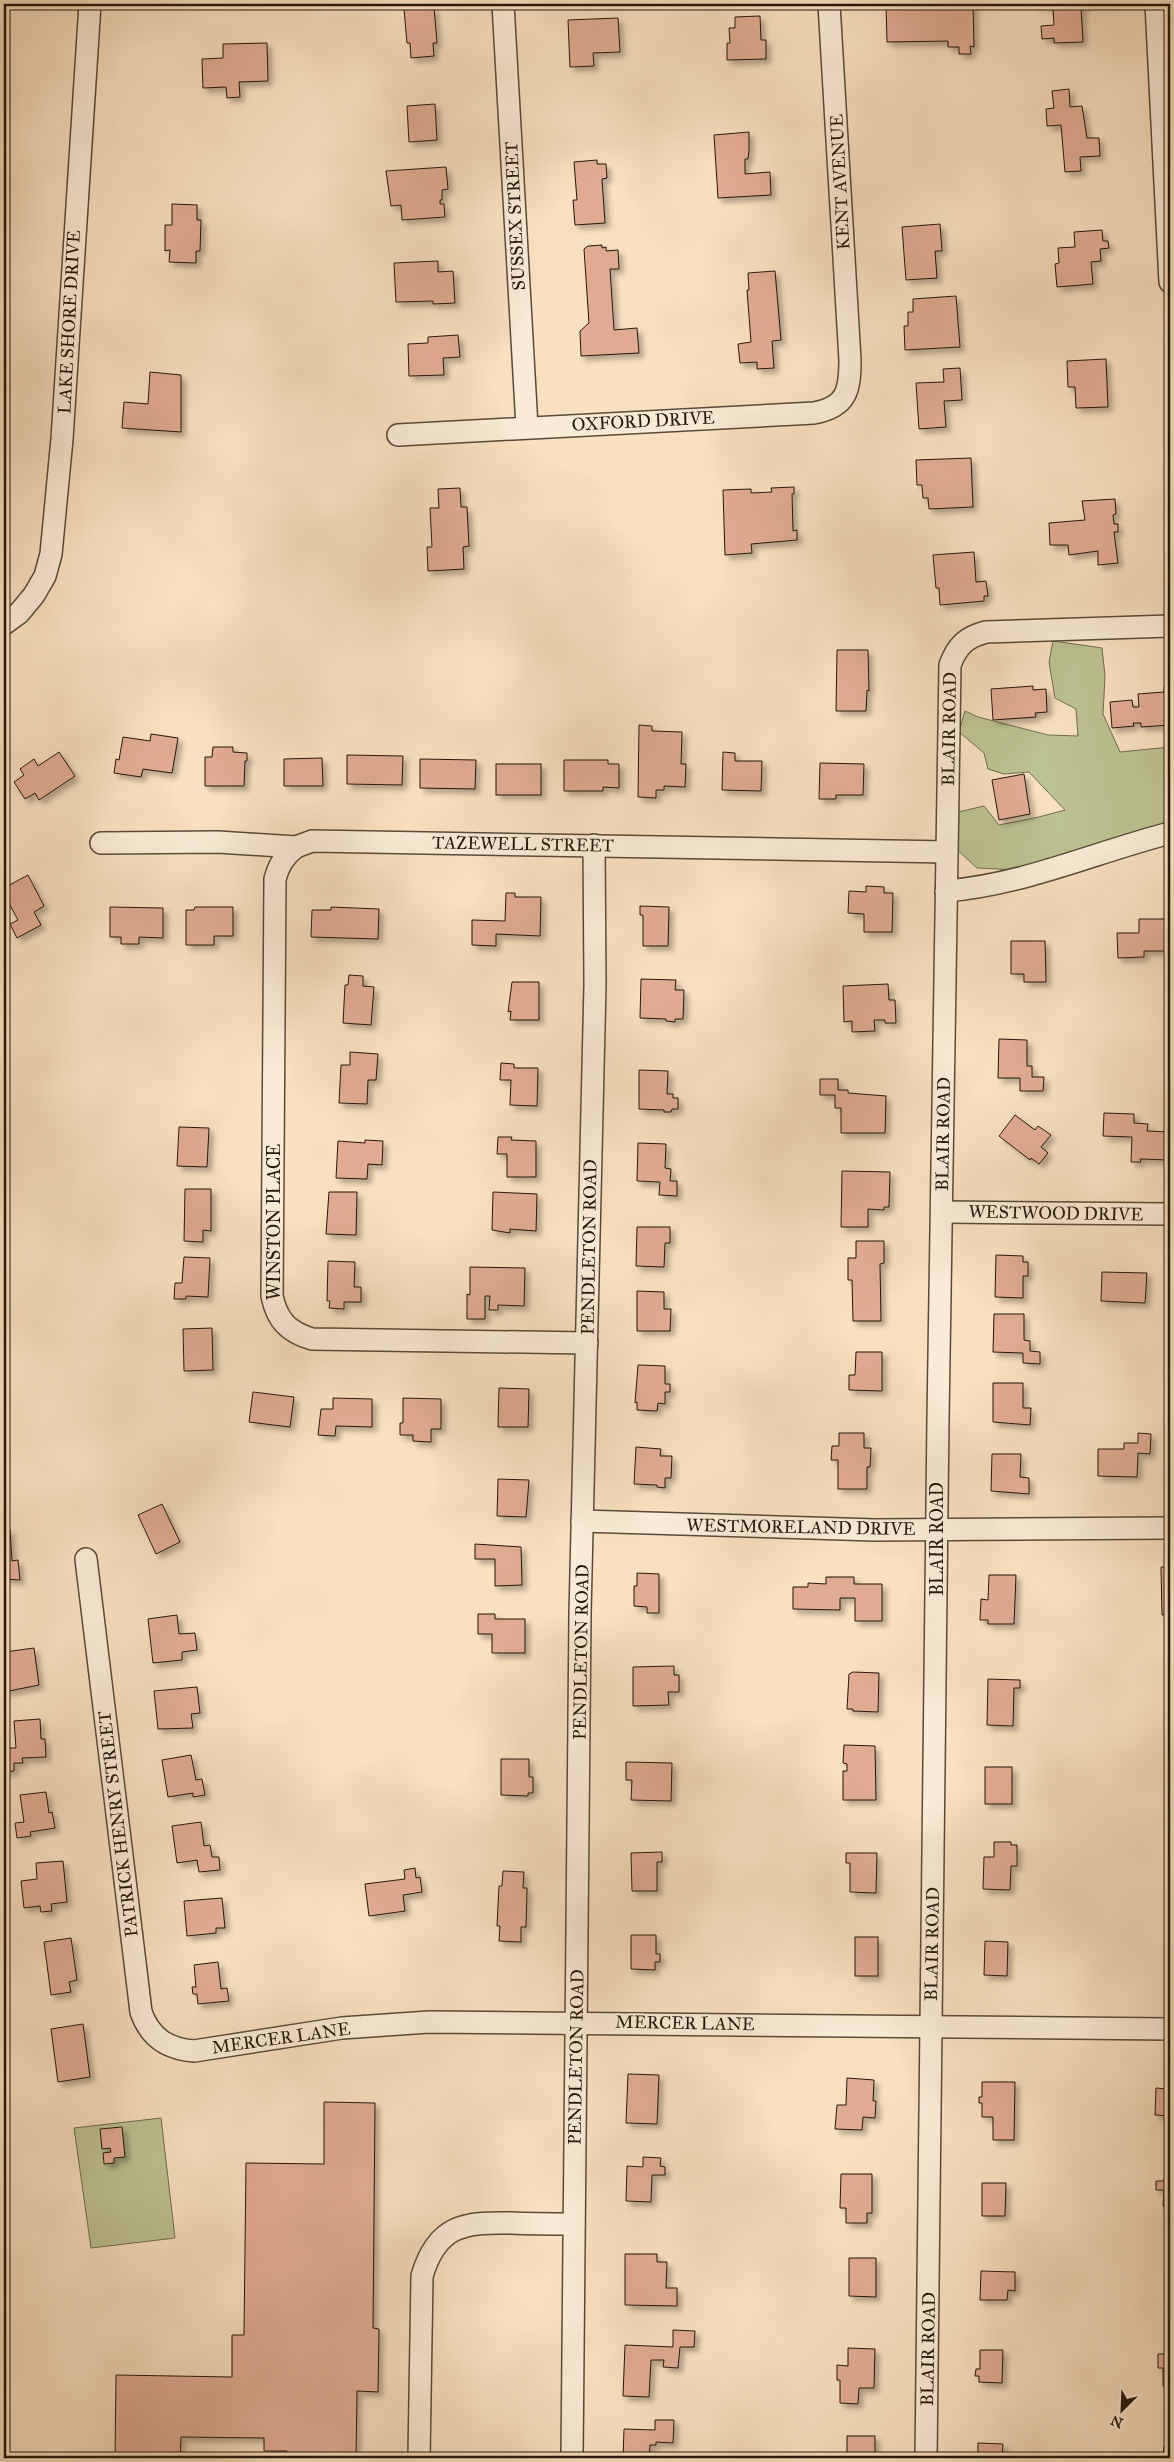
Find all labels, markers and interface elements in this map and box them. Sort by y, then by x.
street label: KENT AVENUE [825,114,855,250]
street label: SUSSEX STREET [500,141,530,291]
street label: LAKE SHORE DRIVE [53,229,85,414]
street label: OXFORD DRIVE [571,406,715,436]
street label: BLAIR ROAD [937,672,961,786]
street label: TAZEWELL STREET [432,831,614,857]
street label: BLAIR ROAD [931,1077,955,1191]
street label: WINSTON PLACE [263,1144,285,1300]
street label: PENDLETON ROAD [576,1159,602,1335]
street label: WESTWOOD DRIVE [968,1200,1144,1226]
street label: BLAIR ROAD [926,1482,948,1596]
street label: WESTMORELAND DRIVE [686,1514,916,1540]
street label: PENDLETON ROAD [568,1564,594,1740]
street label: PATRICK HENRY STREET [93,1710,143,1938]
street label: BLAIR ROAD [920,1887,944,2001]
street label: PENDLETON ROAD [563,1969,589,2145]
street label: MERCER LANE [615,2011,755,2035]
street label: MERCER LANE [210,2017,352,2059]
street label: BLAIR ROAD [916,2292,940,2406]
north arrow [1096,2384,1146,2434]
text: N [1108,2411,1126,2432]

